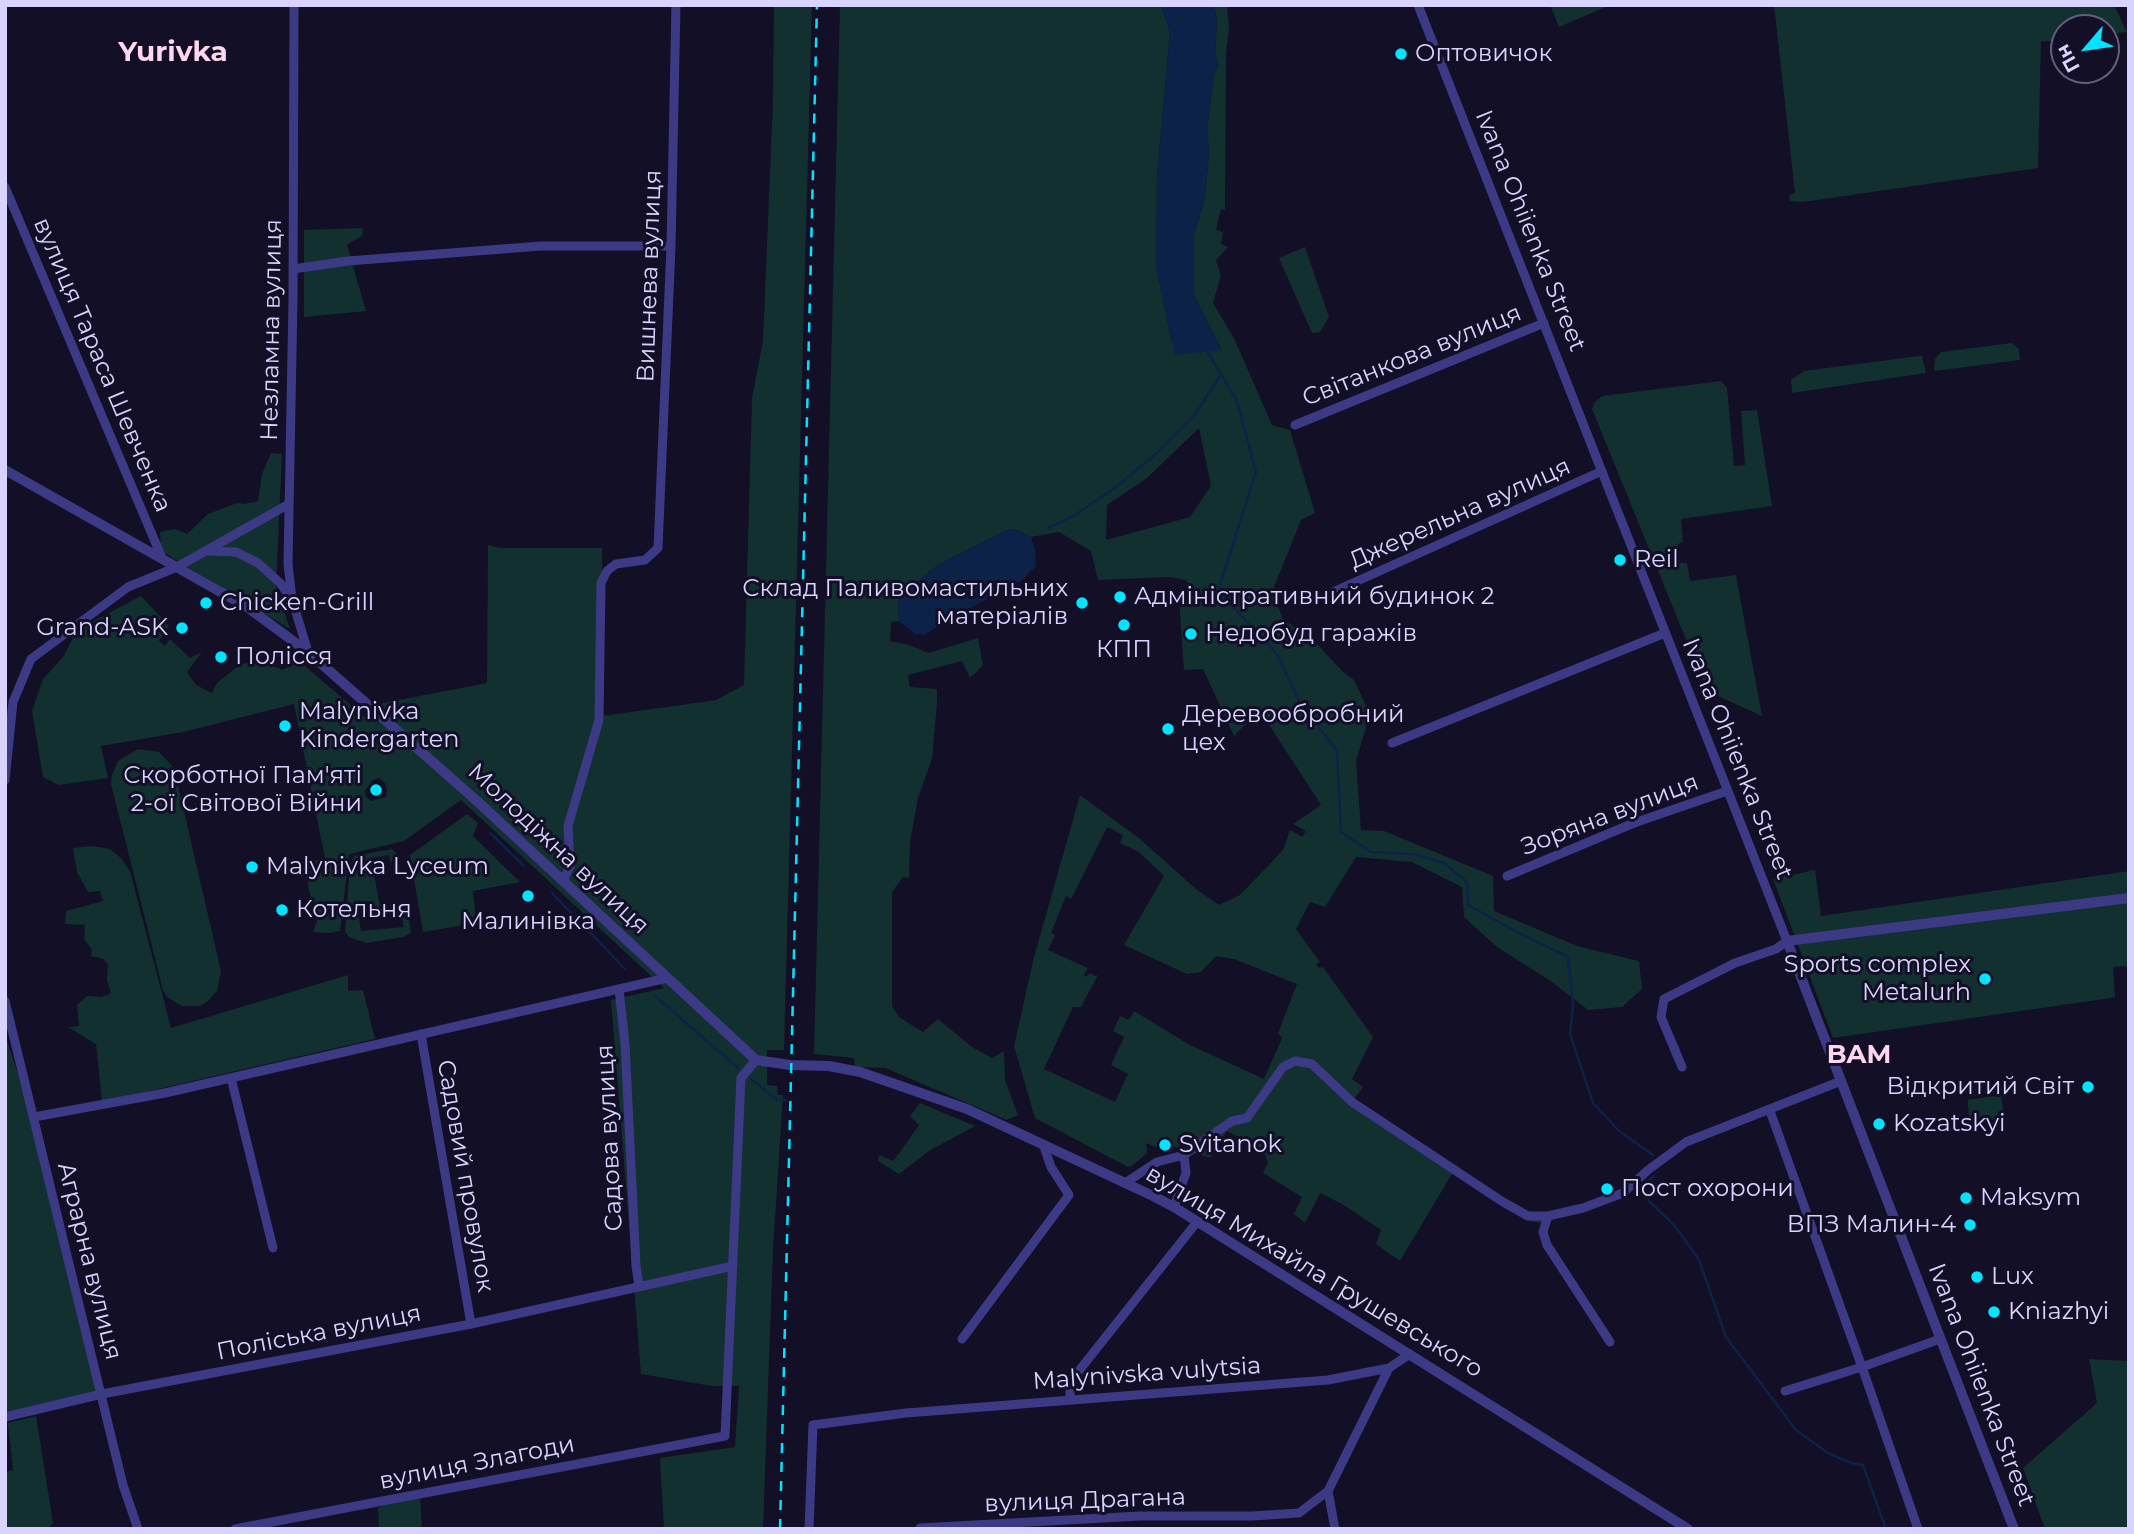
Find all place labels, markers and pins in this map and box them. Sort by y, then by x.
place label: Оптовичок [1415,40,1552,68]
marker: Оптовичок [1393,46,1409,62]
place label: Reil [1634,546,1679,574]
marker: Reil [1612,552,1628,568]
place label: Склад Паливомастильних матеріалів [742,575,1068,631]
place label: Адміністративний будинок 2 [1134,583,1494,611]
place label: Chicken-Grill [220,589,374,617]
marker: Адміністративний будинок 2 [1112,589,1128,605]
marker: Chicken-Grill [198,595,214,611]
marker: Склад Паливомастильних матеріалів [1074,595,1090,611]
place label: Grand-ASK [36,614,168,642]
marker: КПП [1116,617,1132,633]
marker: Grand-ASK [174,620,190,636]
place label: Недобуд гаражів [1205,620,1417,648]
marker: Недобуд гаражів [1183,626,1199,642]
place label: КПП [1096,636,1152,664]
place label: Полісся [235,643,333,671]
marker: Полісся [213,649,229,665]
place label: Malynivka Kindergarten [299,698,459,754]
place label: Деревообробний цех [1182,701,1405,757]
marker: Malynivka Kindergarten [277,718,293,734]
marker: Деревообробний цех [1160,721,1176,737]
place label: Скорботної Пам'яті 2-ої Світової Війни [123,762,362,818]
marker: Скорботної Пам'яті 2-ої Світової Війни [368,782,384,798]
place label: Malynivka Lyceum [266,853,489,881]
marker: Malynivka Lyceum [244,859,260,875]
marker: Малинівка [520,888,536,904]
place label: Котельня [296,896,412,924]
marker: Котельня [274,902,290,918]
place label: Малинівка [461,908,595,936]
place label: Sports complex Metalurh [1784,951,1971,1007]
marker: Sports complex Metalurh [1977,971,1993,987]
place label: Відкритий Світ [1887,1073,2074,1101]
marker: Відкритий Світ [2080,1079,2096,1095]
place label: Kozatskyi [1893,1110,2005,1138]
marker: Kozatskyi [1871,1116,1887,1132]
place label: Svitanok [1179,1131,1282,1159]
marker: Svitanok [1157,1137,1173,1153]
place label: Пост охорони [1621,1175,1794,1203]
marker: Пост охорони [1599,1181,1615,1197]
place label: Maksym [1980,1184,2081,1212]
marker: Maksym [1958,1190,1974,1206]
place label: ВПЗ Малин-4 [1787,1211,1956,1239]
marker: ВПЗ Малин-4 [1962,1217,1978,1233]
place label: Lux [1991,1263,2034,1291]
marker: Lux [1969,1269,1985,1285]
place label: Kniazhyi [2008,1298,2109,1326]
marker: Kniazhyi [1986,1304,2002,1320]

